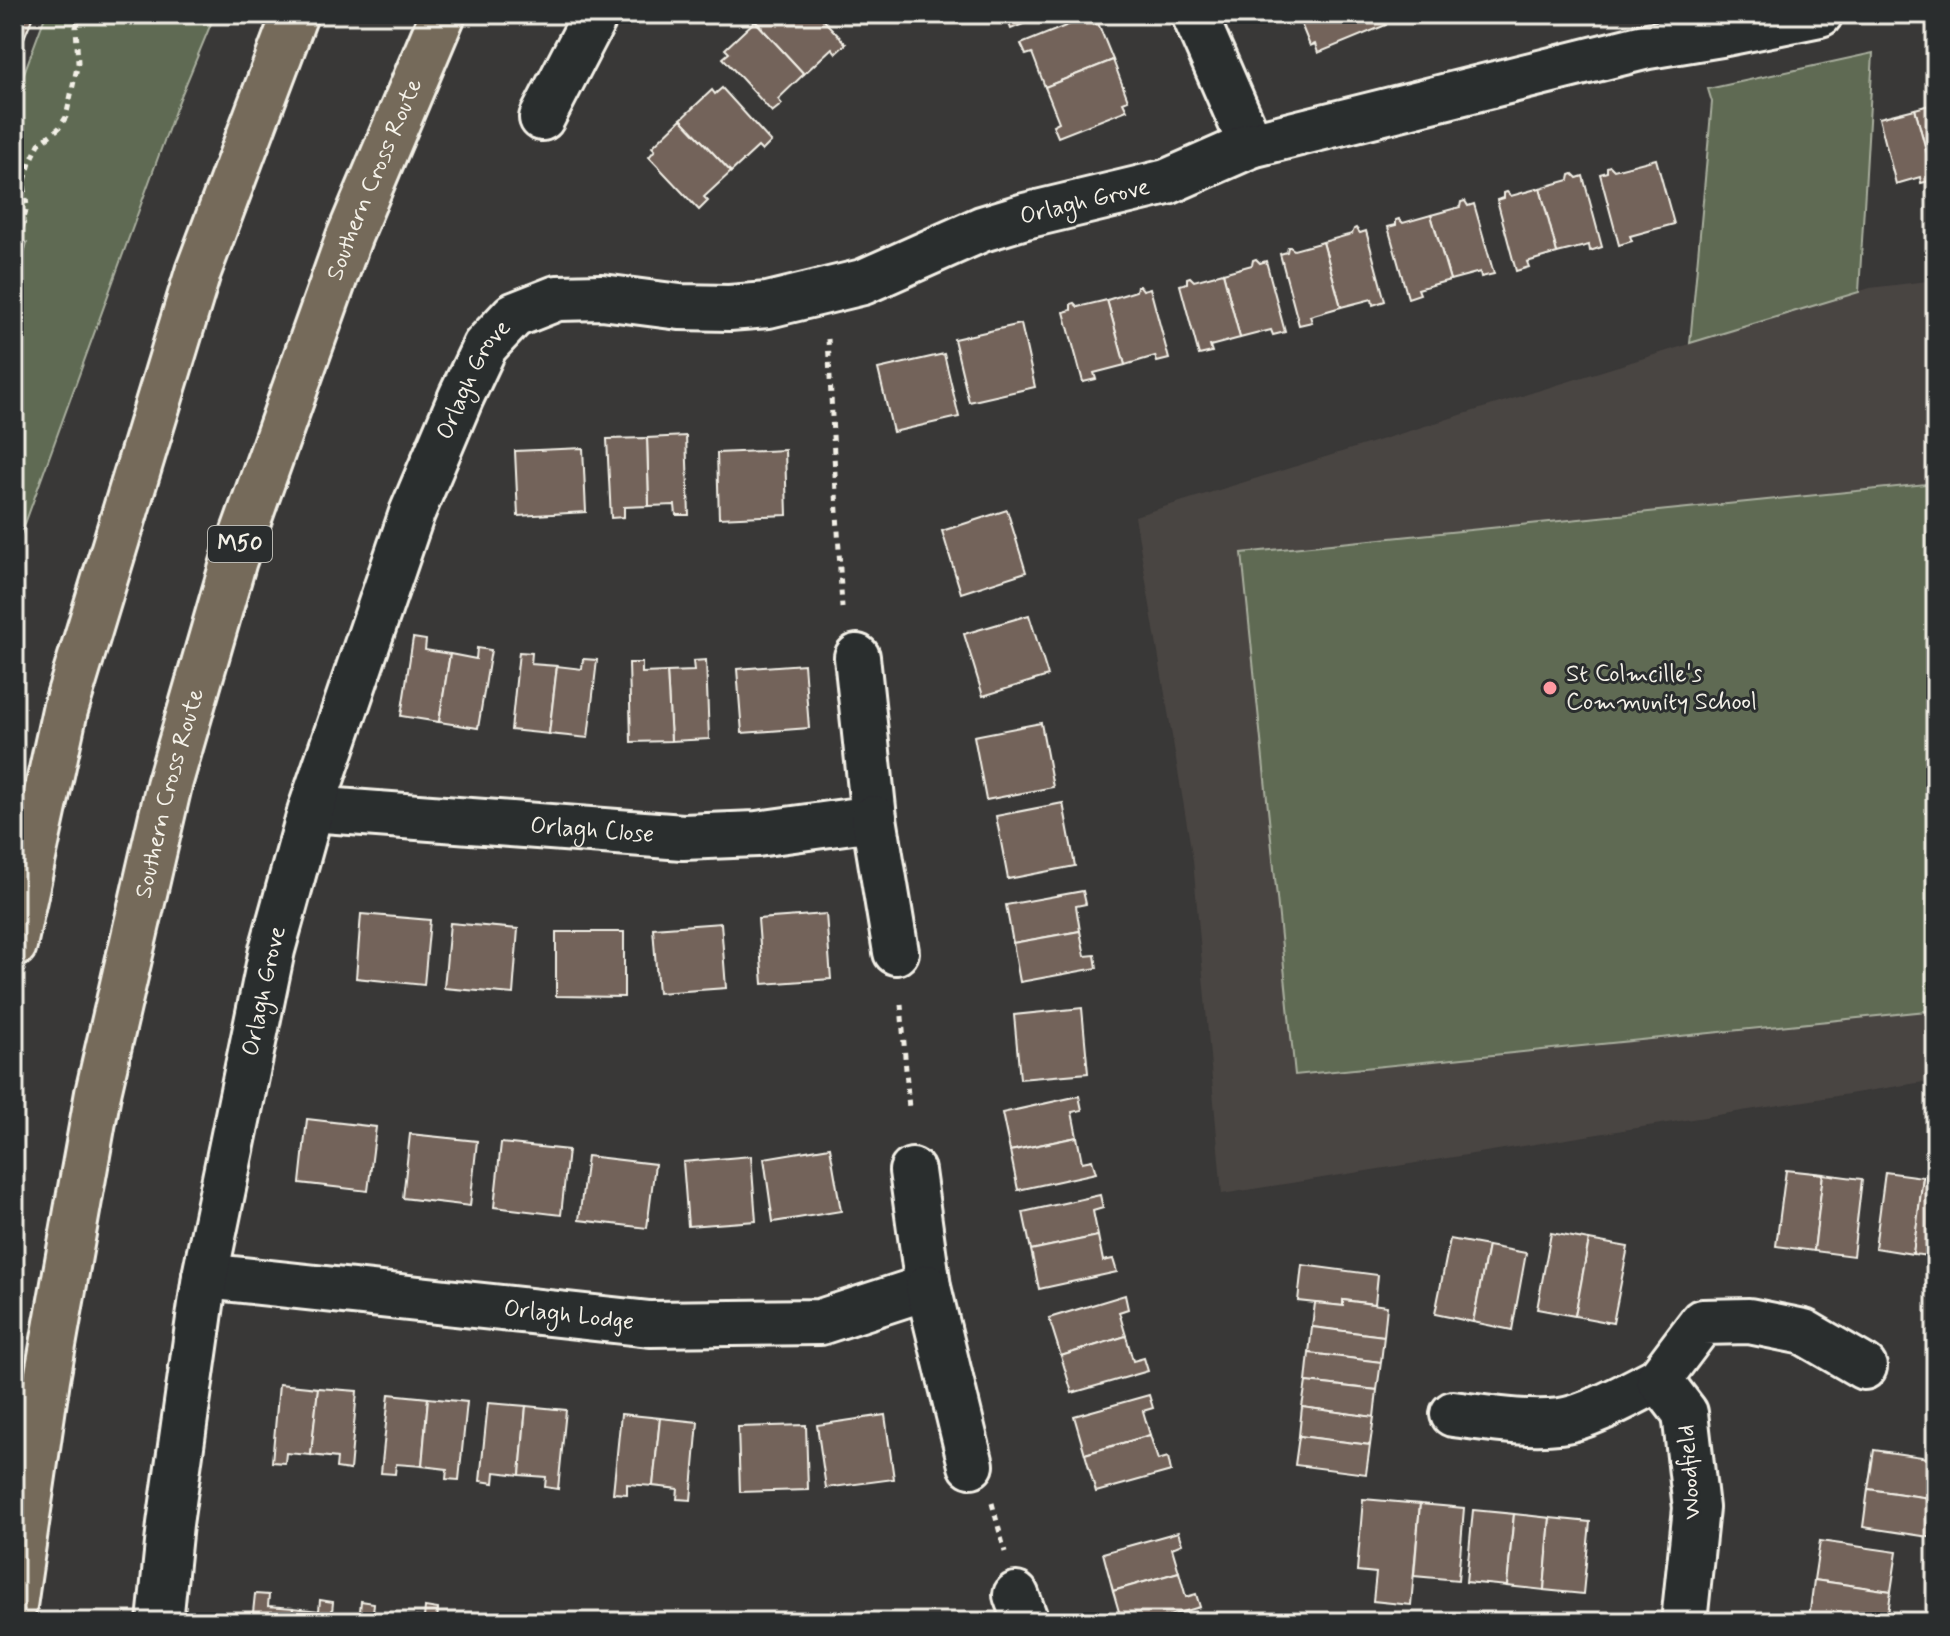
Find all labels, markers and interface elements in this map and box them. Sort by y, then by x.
street label: Southern Cross Route [319,74,430,285]
street label: Orlagh Grove [1017,171,1153,232]
street label: Orlagh Grove [429,313,518,444]
road number: M50 [208,526,272,562]
place label: St Colmcille's Community School [1566,659,1757,718]
marker: St Colmcille's Community School [1541,679,1559,697]
street label: Southern Cross Route [128,685,212,901]
street label: Orlagh Close [529,810,655,850]
street label: Orlagh Grove [235,922,293,1059]
street label: Orlagh Lodge [502,1293,636,1338]
street label: Woodfield [1671,1424,1709,1520]

